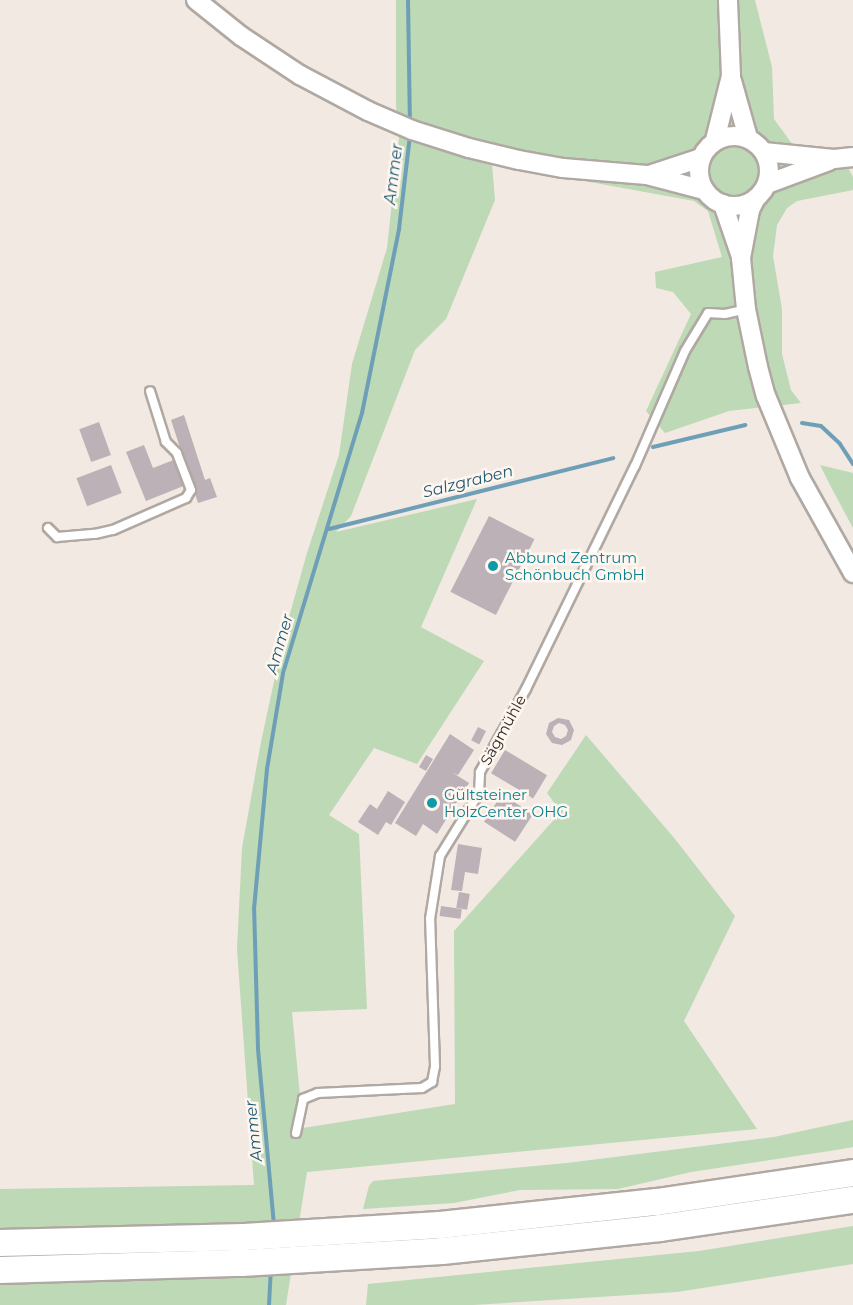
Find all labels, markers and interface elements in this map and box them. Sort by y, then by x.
water label: Ammer [381,142,407,206]
water label: Salzgraben [421,462,515,502]
place label: Abbund Zentrum Schönbuch GmbH [505,548,645,583]
marker: Abbund Zentrum Schönbuch GmbH [486,559,500,573]
water label: Ammer [262,612,298,676]
street label: Sägmühle [476,692,530,768]
place label: Gültsteiner HolzCenter OHG [444,785,568,820]
marker: Gültsteiner HolzCenter OHG [425,796,439,810]
water label: Ammer [241,1099,267,1163]

